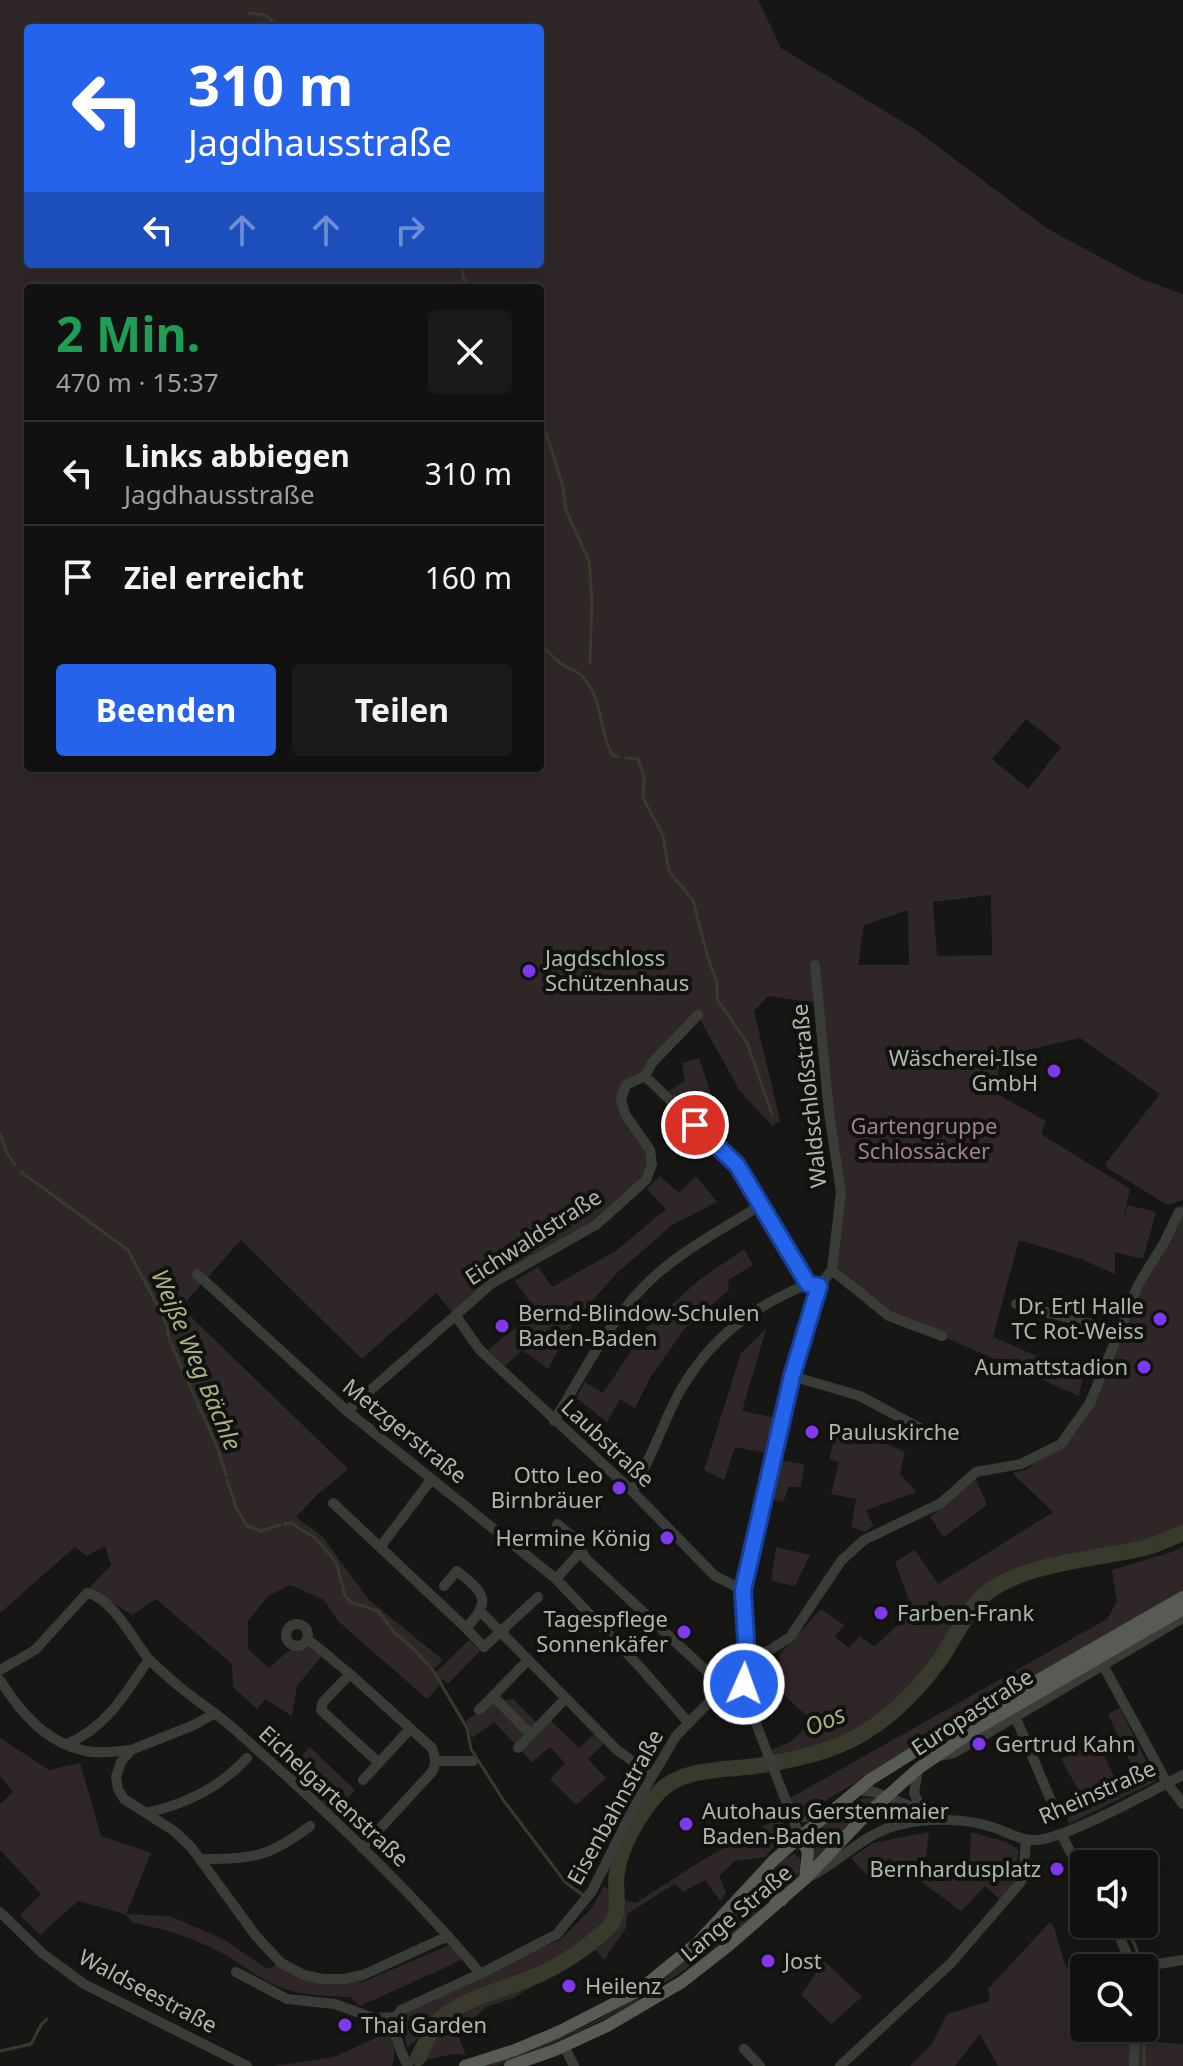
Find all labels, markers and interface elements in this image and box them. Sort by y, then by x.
text: 310 m [188,46,353,122]
icon: left [56,56,160,160]
text: Jagdhausstraße [188,118,452,167]
icon: left [136,208,180,252]
icon: ahead [220,208,264,252]
icon: ahead [304,208,348,252]
icon: right [388,208,432,252]
text: 2 Min. [56,301,200,366]
button: close [428,310,512,394]
text: 470 m · 15:37 [56,364,219,400]
text: Links abbiegen [124,435,350,476]
icon: left [56,451,100,495]
text: 310 m [425,453,512,494]
text: Jagdhausstraße [124,476,315,512]
icon: arrive [56,555,100,599]
text: Ziel erreicht [124,557,304,598]
text: 160 m [425,557,512,598]
button: Beenden [56,664,276,756]
button: Teilen [292,664,512,756]
place label: Jagdschloss Schützenhaus [543,942,689,997]
marker: Jagdschloss Schützenhaus [520,962,538,980]
street label: Waldschloßstraße [783,1003,833,1190]
place label: Wäscherei-Ilse GmbH [889,1042,1038,1097]
marker: Wäscherei-Ilse GmbH [1045,1062,1063,1080]
pin [661,1091,729,1159]
icon: arrive [673,1103,717,1147]
park label: Gartengruppe Schlossäcker [850,1110,998,1165]
street label: Eichwaldstraße [459,1181,606,1291]
water label: Weiße Weg Bächle [144,1264,250,1455]
place label: Dr. Ertl Halle TC Rot-Weiss [1011,1290,1144,1345]
place label: Bernd-Blindow-Schulen Baden-Baden [518,1297,760,1352]
marker: Dr. Ertl Halle TC Rot-Weiss [1151,1310,1169,1328]
marker: Bernd-Blindow-Schulen Baden-Baden [493,1317,511,1335]
place label: Aumattstadion [975,1351,1128,1381]
marker: Aumattstadion [1135,1358,1153,1376]
street label: Metzgerstraße [337,1371,474,1490]
street label: Laubstraße [556,1391,662,1493]
place label: Pauluskirche [828,1416,960,1446]
marker: Pauluskirche [803,1423,821,1441]
place label: Otto Leo Birnbräuer [491,1459,603,1514]
marker: Otto Leo Birnbräuer [610,1479,628,1497]
place label: Hermine König [496,1522,651,1552]
marker: Hermine König [658,1529,676,1547]
place label: Farben-Frank [897,1597,1034,1627]
place label: Tagespflege Sonnenkäfer [536,1603,668,1658]
marker: Farben-Frank [872,1604,890,1622]
marker: Tagespflege Sonnenkäfer [675,1623,693,1641]
position arrow [702,1642,786,1726]
street label: Europastraße [905,1661,1038,1762]
water label: Oos [799,1697,850,1743]
street label: Eichelgartenstraße [253,1718,416,1873]
street label: Eisenbahnstraße [559,1723,669,1890]
place label: Gertrud Kahn [995,1728,1136,1758]
marker: Gertrud Kahn [970,1735,988,1753]
street label: Rheinstraße [1034,1752,1160,1830]
place label: Autohaus Gerstenmaier Baden-Baden [702,1795,949,1850]
marker: Autohaus Gerstenmaier Baden-Baden [677,1815,695,1833]
map controls [1070,1850,1158,2042]
button: sound [1070,1850,1158,1938]
place label: Bernhardusplatz [870,1853,1041,1883]
street label: Lange Straße [673,1857,797,1968]
marker: Bernhardusplatz [1048,1860,1066,1878]
street label: Waldseestraße [74,1941,223,2039]
place label: Jost [782,1945,822,1975]
marker: Jost [759,1952,777,1970]
button: search [1070,1954,1158,2042]
place label: Heilenz [585,1970,661,2000]
marker: Heilenz [560,1977,578,1995]
place label: Thai Garden [361,2009,487,2039]
marker: Thai Garden [336,2016,354,2034]

